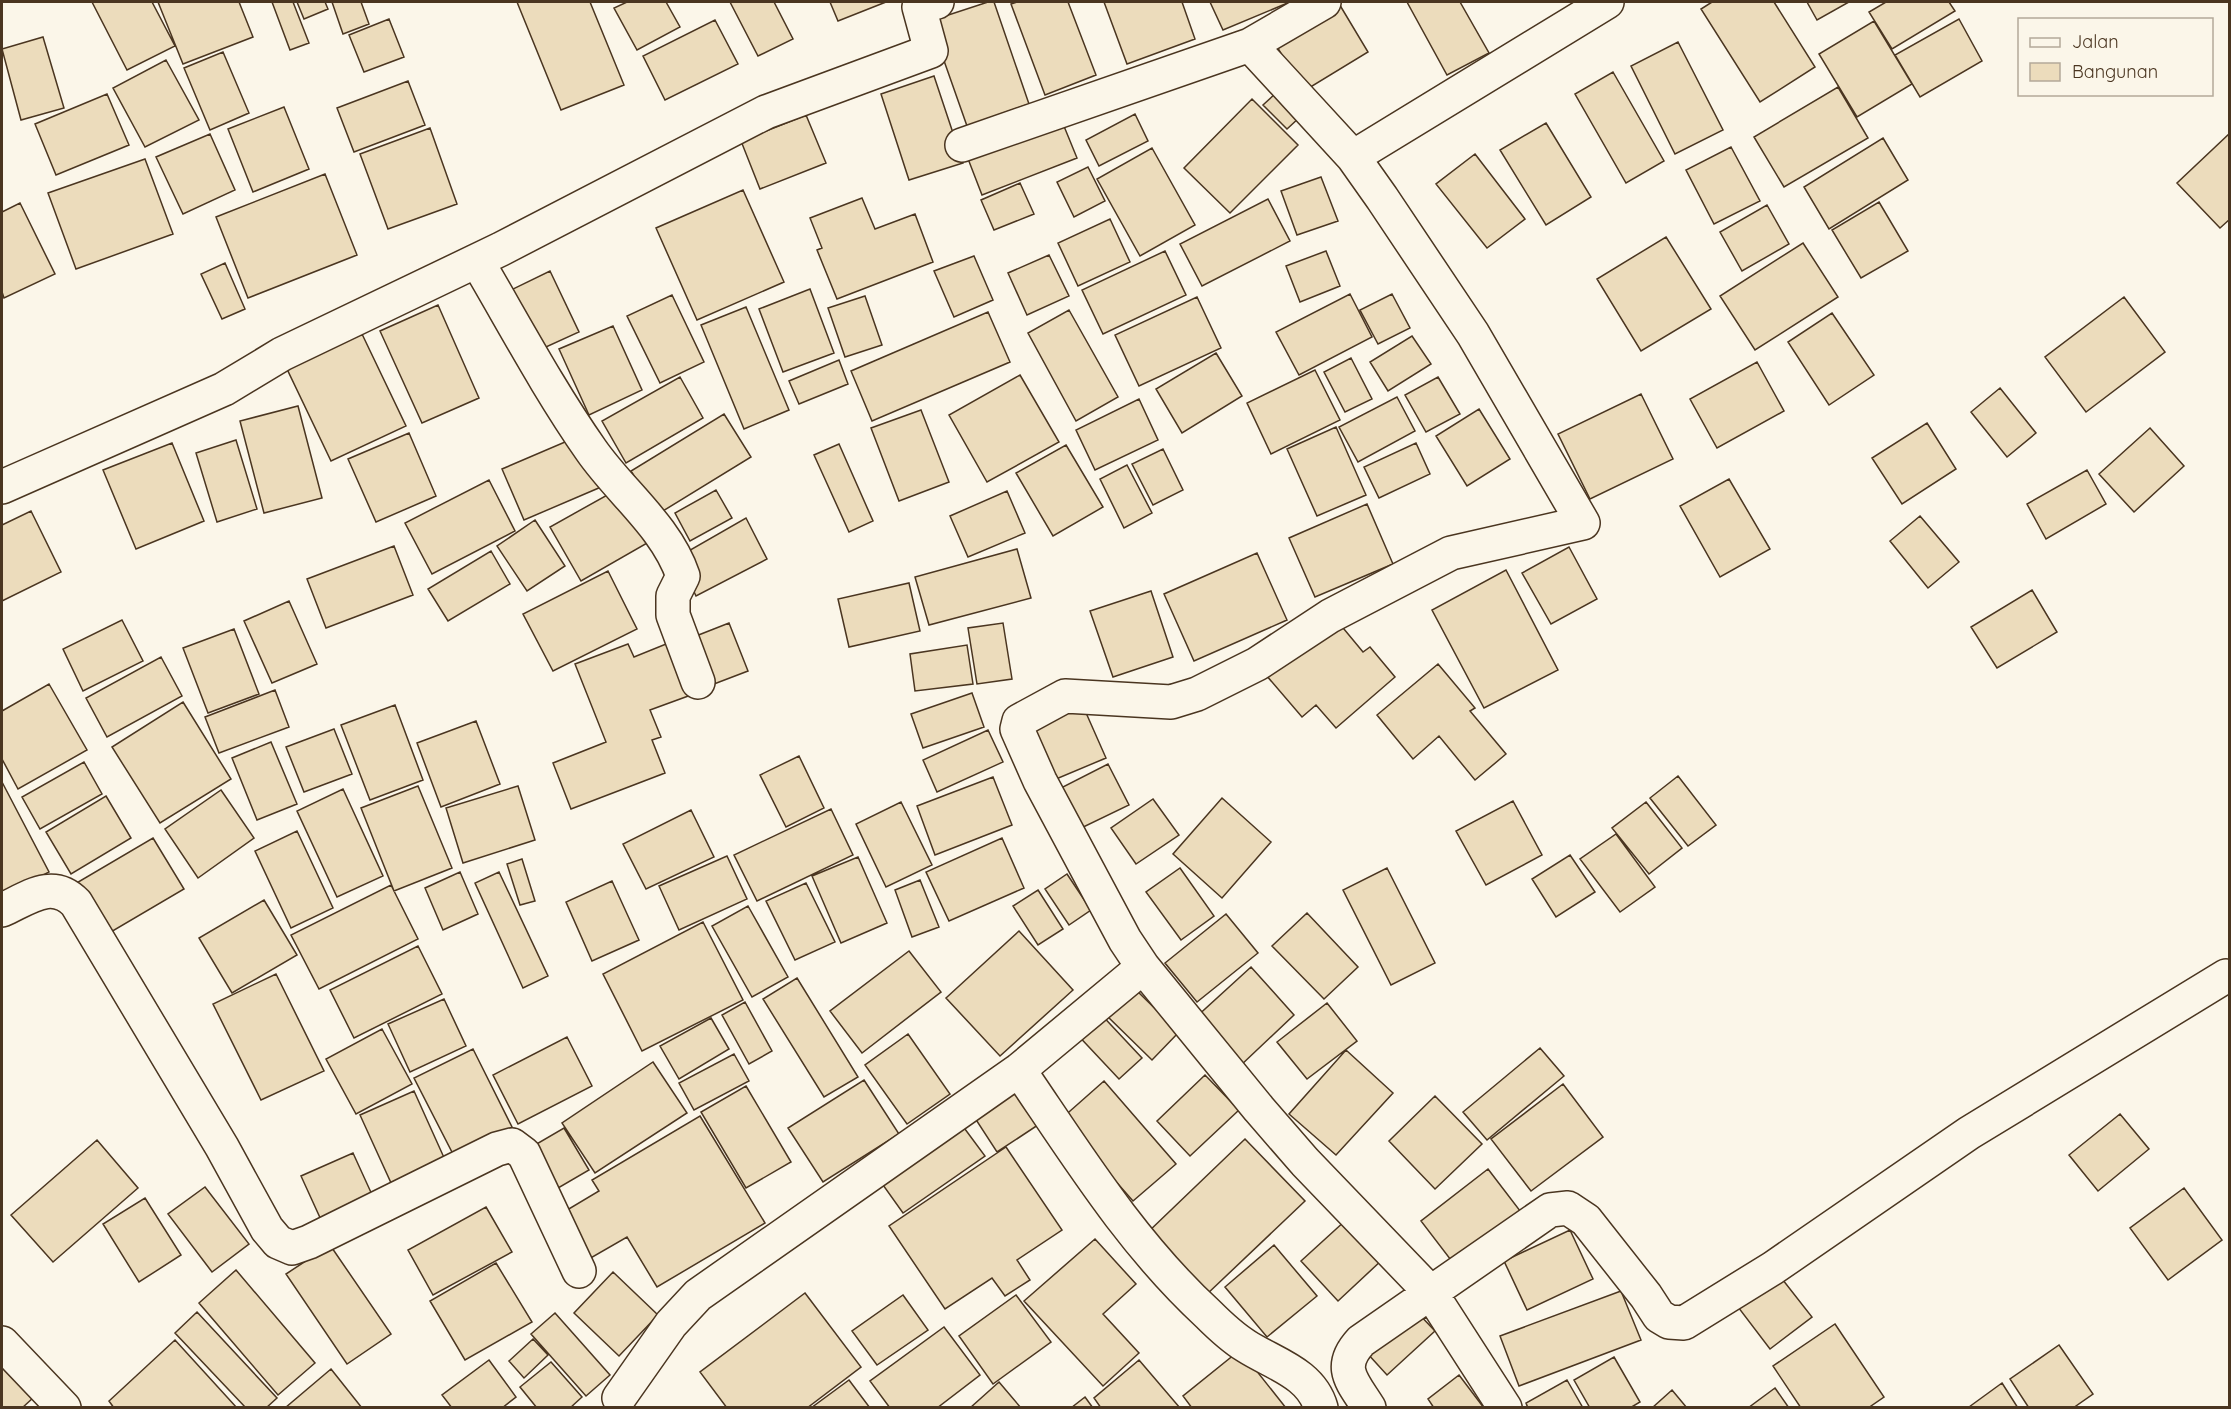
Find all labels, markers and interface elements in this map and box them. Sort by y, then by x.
legend [2018,18,2213,96]
text: Jalan [2072,30,2119,53]
text: Bangunan [2072,60,2158,83]

